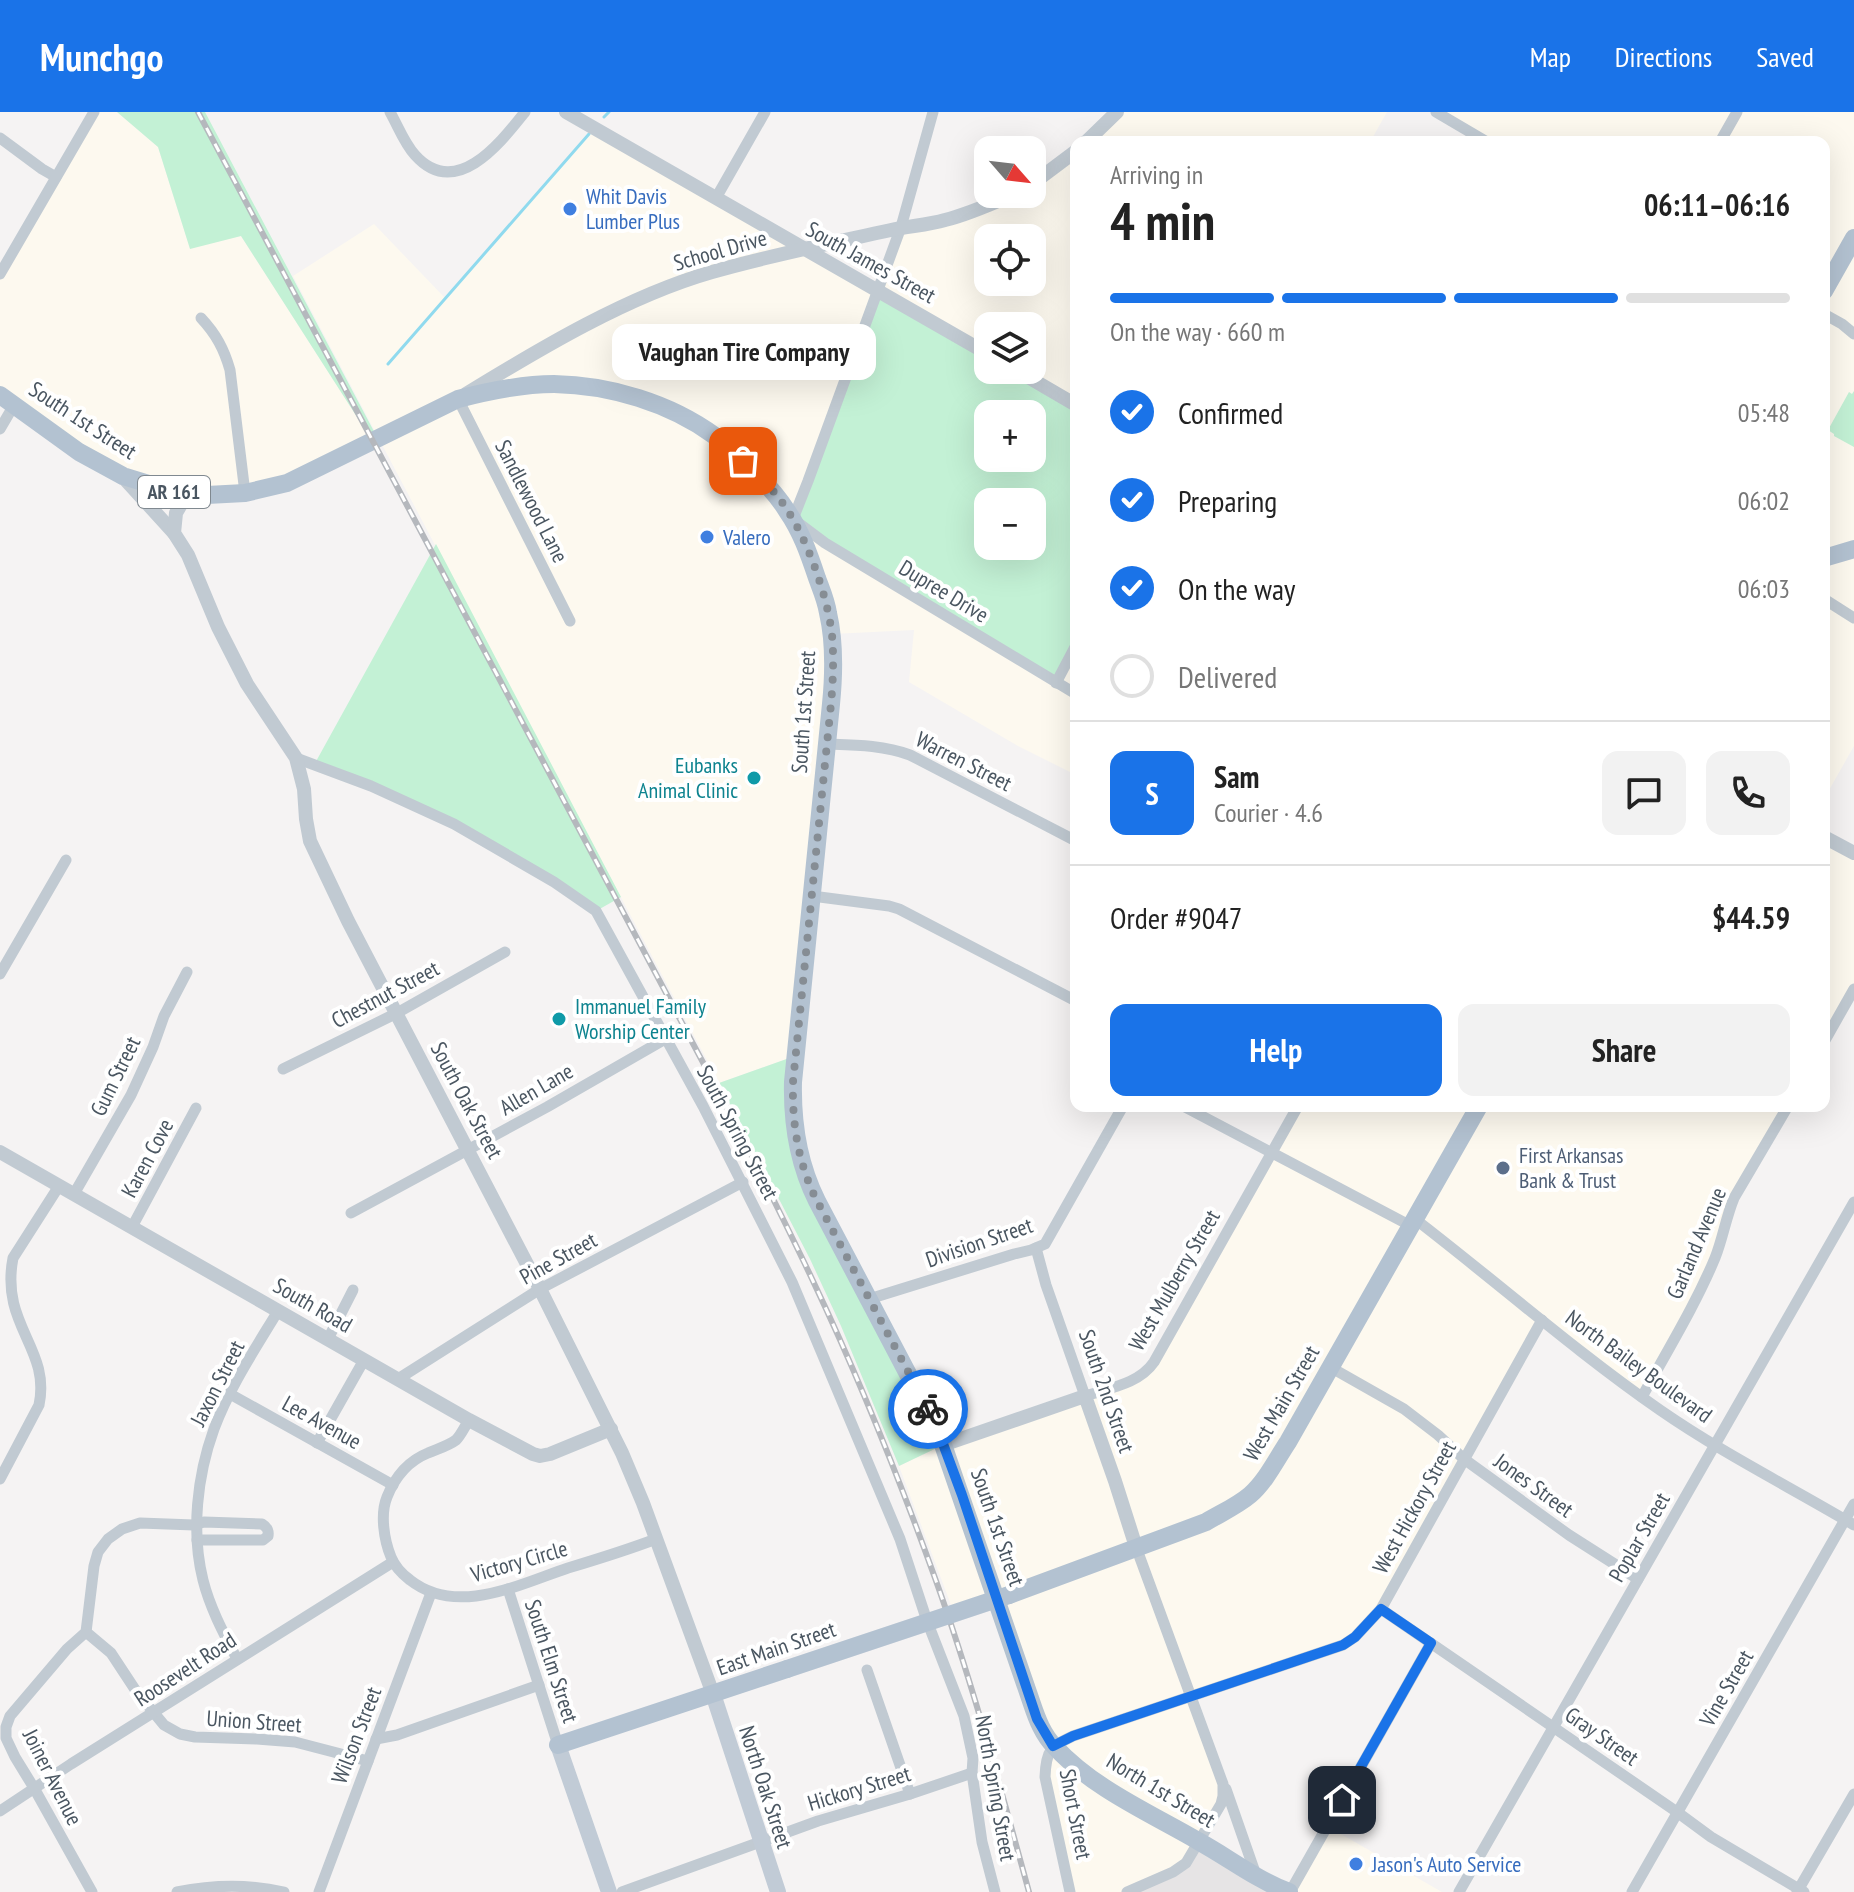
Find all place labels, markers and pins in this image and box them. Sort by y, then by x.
place label: Whit Davis Lumber Plus [586,182,680,235]
marker: Whit Davis Lumber Plus [561,200,579,218]
callout: Vaughan Tire Company [611,325,875,381]
pin [709,427,777,495]
place label: Valero [722,523,771,551]
marker: Valero [698,528,716,546]
place label: Eubanks Animal Clinic [638,751,738,804]
marker: Eubanks Animal Clinic [745,769,763,787]
place label: Immanuel Family Worship Center [575,992,707,1045]
marker: Immanuel Family Worship Center [550,1010,568,1028]
place label: First Arkansas Bank & Trust [1519,1141,1624,1194]
marker: First Arkansas Bank & Trust [1494,1159,1512,1177]
pin [1308,1766,1376,1834]
place label: Jason's Auto Service [1371,1850,1521,1878]
marker: Jason's Auto Service [1347,1855,1365,1873]

